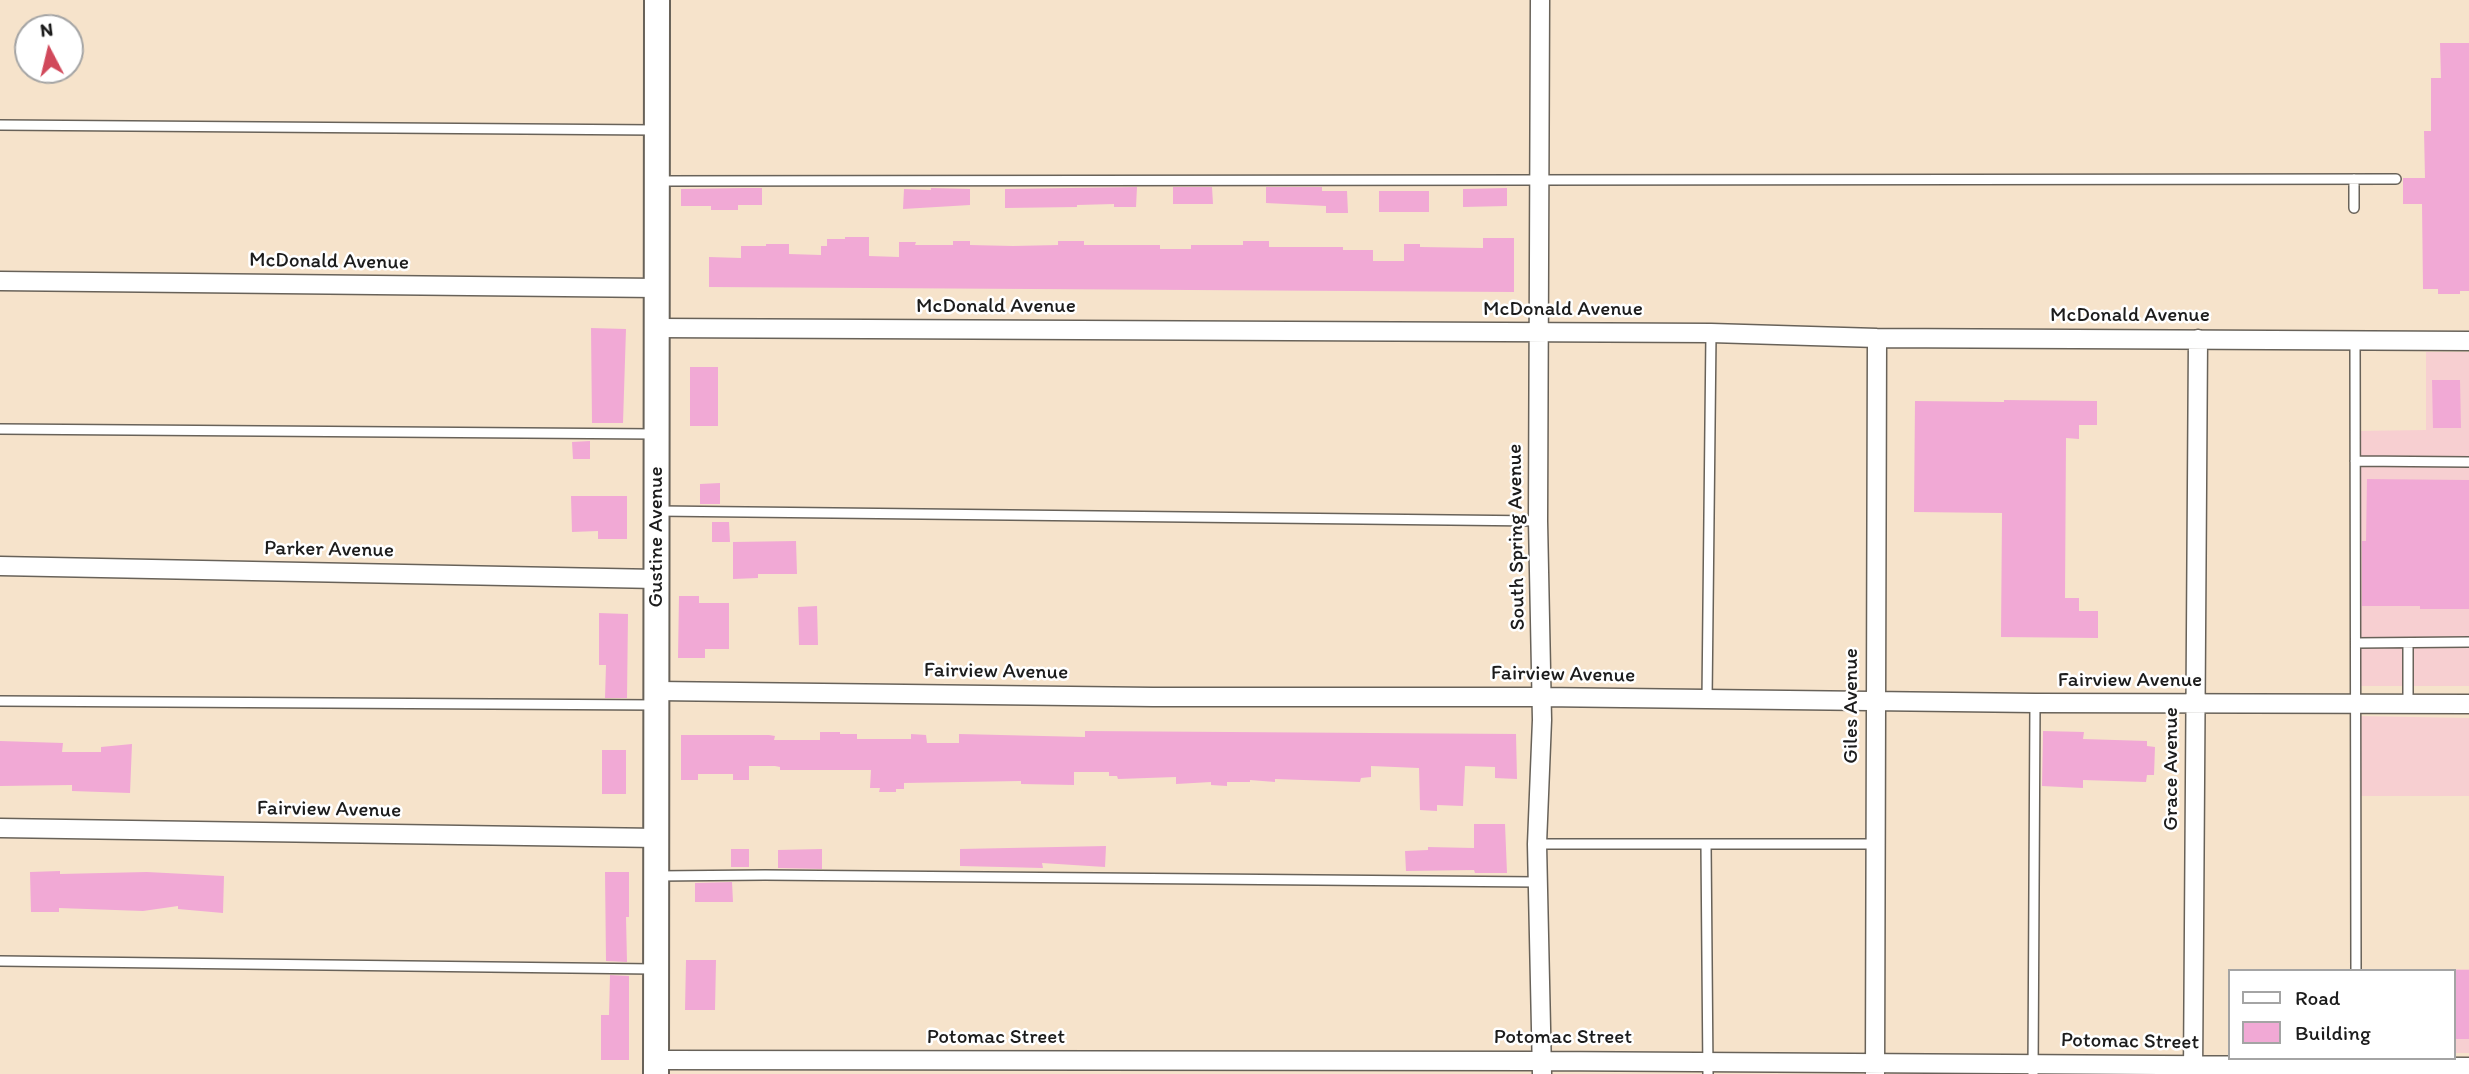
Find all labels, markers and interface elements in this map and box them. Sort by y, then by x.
north arrow [14,14,84,84]
text: N [39,17,54,42]
street label: McDonald Avenue [249,248,409,276]
street label: McDonald Avenue [916,294,1076,320]
street label: McDonald Avenue [1483,297,1643,323]
street label: McDonald Avenue [2050,303,2210,329]
street label: South Spring Avenue [1503,443,1531,631]
street label: Gustine Avenue [644,466,670,608]
street label: Parker Avenue [264,536,394,564]
street label: Giles Avenue [1839,648,1865,764]
street label: Fairview Avenue [924,658,1068,686]
street label: Fairview Avenue [1491,661,1635,689]
street label: Fairview Avenue [2058,668,2202,694]
street label: Grace Avenue [2159,707,2185,831]
street label: Fairview Avenue [257,796,401,824]
legend [2228,969,2455,1060]
text: Road [2295,985,2340,1010]
text: Building [2295,1020,2371,1045]
street label: Potomac Street [927,1025,1065,1051]
street label: Potomac Street [1494,1025,1632,1051]
street label: Potomac Street [2061,1028,2199,1056]

